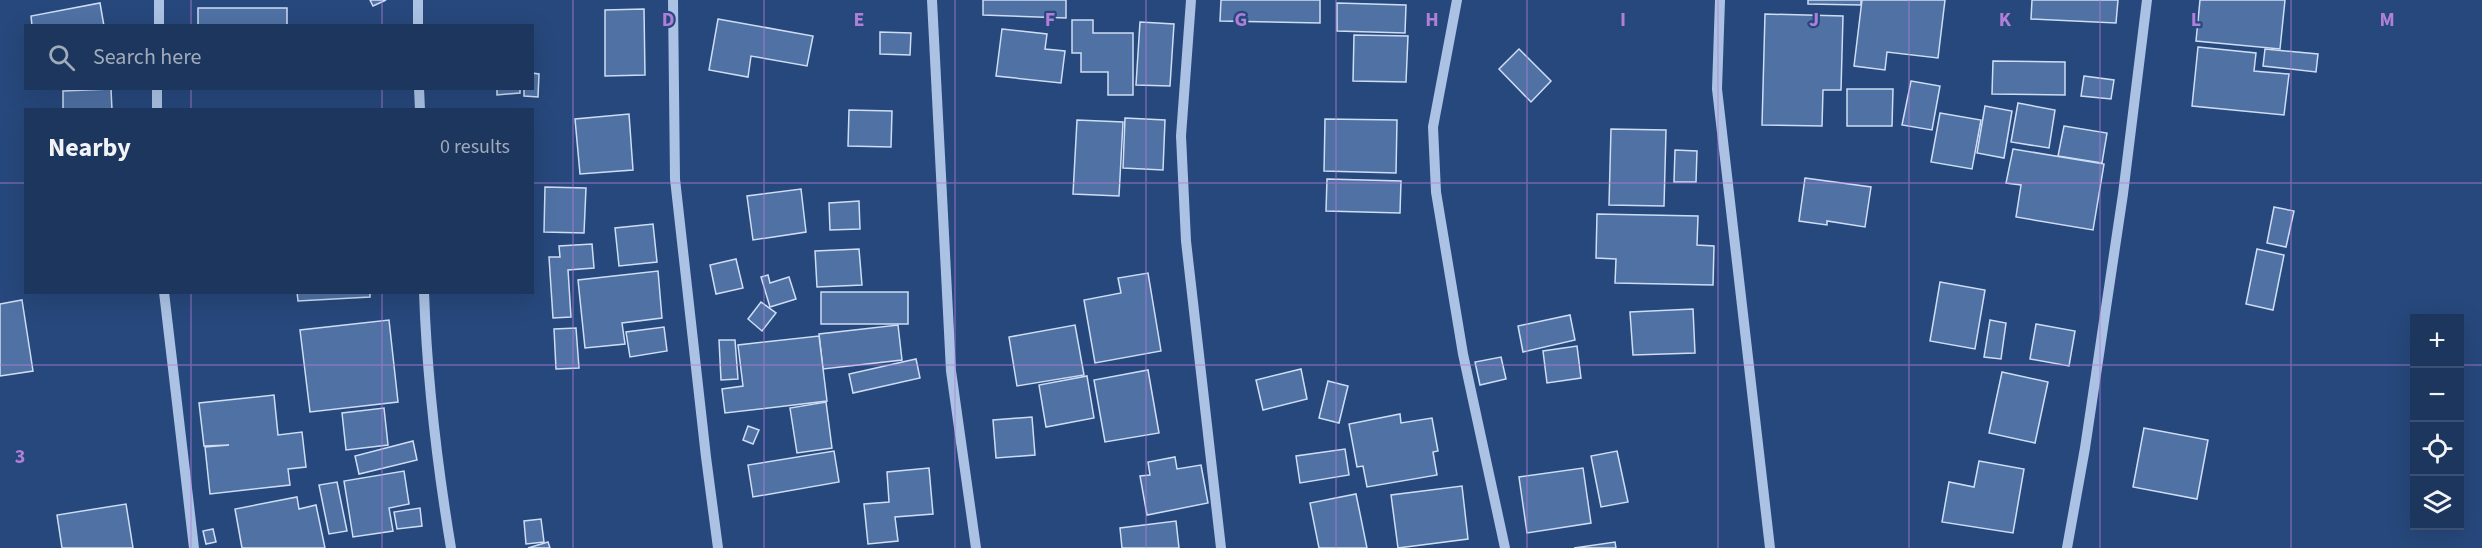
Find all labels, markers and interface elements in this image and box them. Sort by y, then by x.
text: D [662,6,674,34]
text: E [854,6,864,34]
text: F [1045,6,1055,34]
text: G [1235,6,1247,34]
text: H [1425,6,1439,34]
text: I [1620,6,1626,34]
text: J [1809,6,1819,34]
text: K [1999,6,2012,34]
text: L [2191,6,2201,34]
text: M [2379,6,2395,34]
search box [24,24,534,90]
icon: search [45,41,78,74]
text: Search here [93,41,201,73]
text: Nearby [48,129,131,166]
text: 0 results [440,133,510,161]
map controls [2410,314,2464,530]
button: + [2410,314,2464,368]
button: − [2410,368,2464,422]
button: locate [2410,422,2464,476]
text: 3 [15,443,25,471]
button: layers [2410,476,2464,530]

